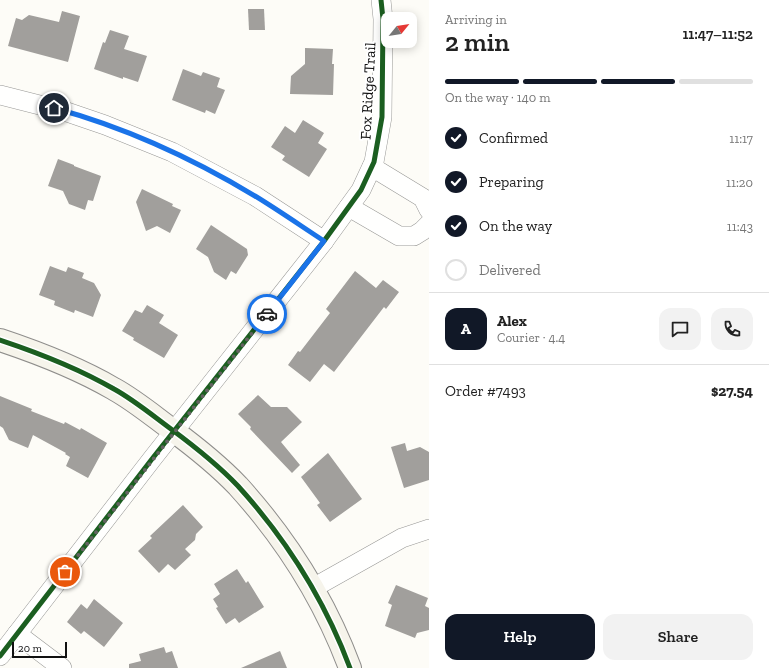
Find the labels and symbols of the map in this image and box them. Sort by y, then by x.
north arrow [381,12,417,48]
street label: Fox Ridge Trail [356,42,380,140]
pin [37,91,71,125]
courier [247,294,287,334]
pin [48,555,82,589]
scale bar [12,640,67,659]

